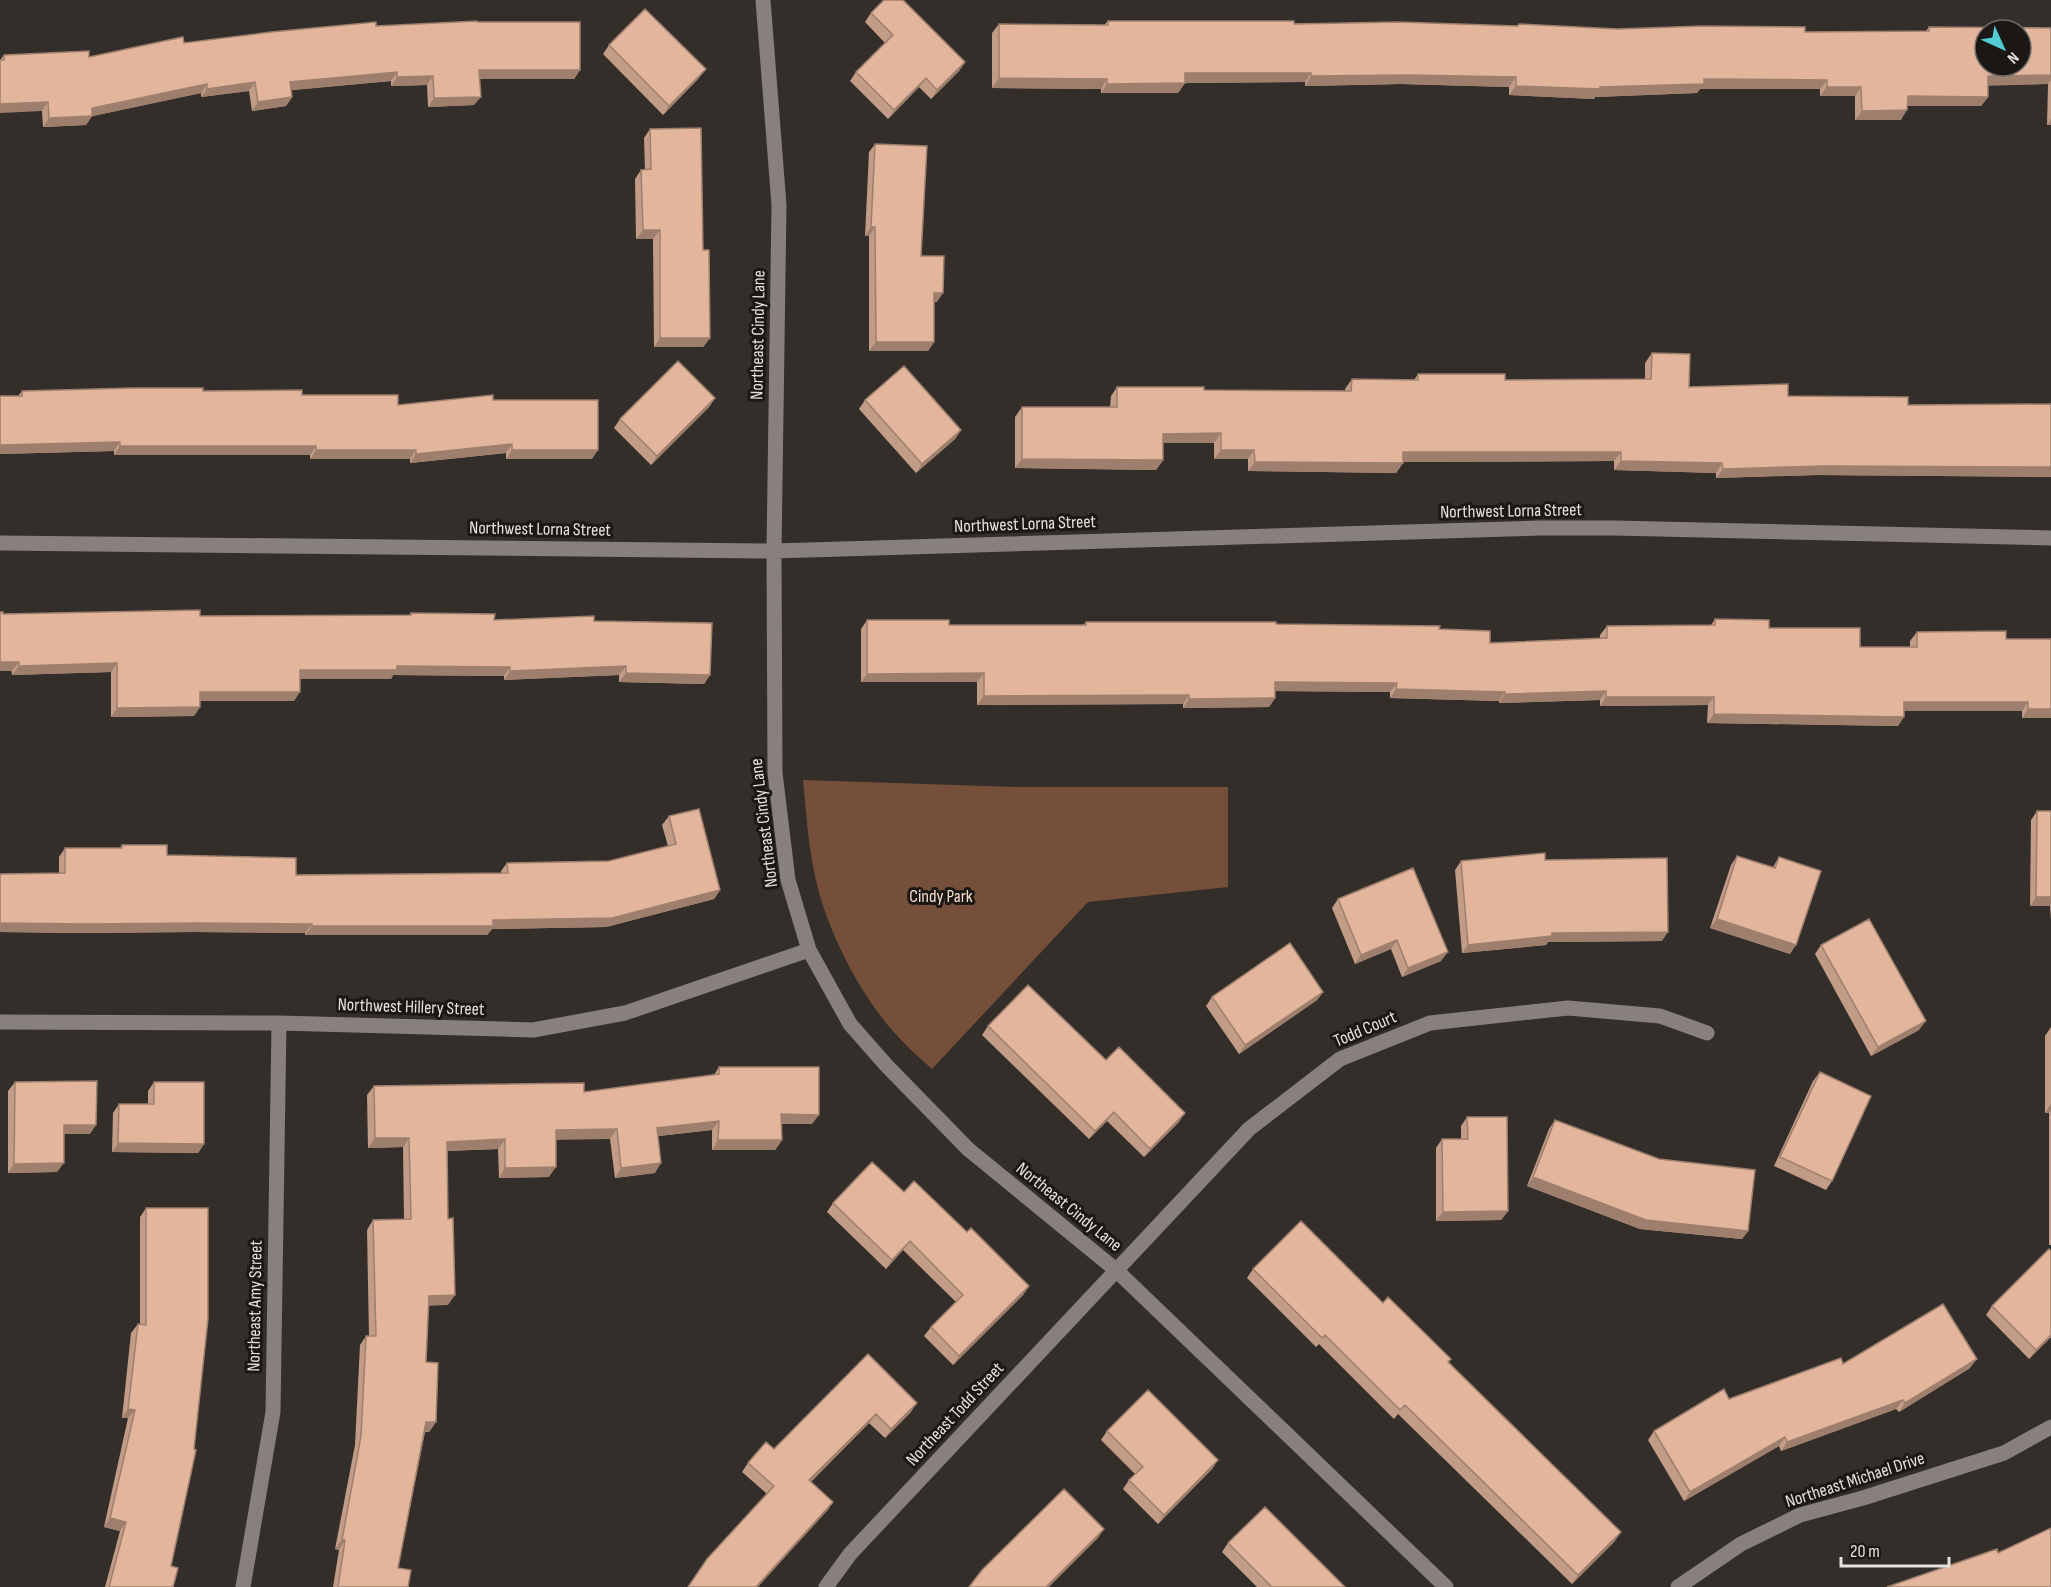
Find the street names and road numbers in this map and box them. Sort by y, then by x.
street label: Northeast Cindy Lane [746,270,770,400]
street label: Northwest Lorna Street [1440,499,1583,523]
street label: Northwest Lorna Street [954,511,1097,537]
street label: Northwest Lorna Street [469,517,612,541]
street label: Northeast Cindy Lane [746,757,782,889]
street label: Northwest Hillery Street [337,994,485,1020]
street label: Todd Court [1331,1006,1400,1052]
street label: Northeast Cindy Lane [1012,1158,1126,1256]
street label: Northeast Amy Street [243,1240,267,1372]
street label: Northeast Todd Street [902,1358,1009,1470]
street label: Northeast Michael Drive [1783,1448,1927,1512]

